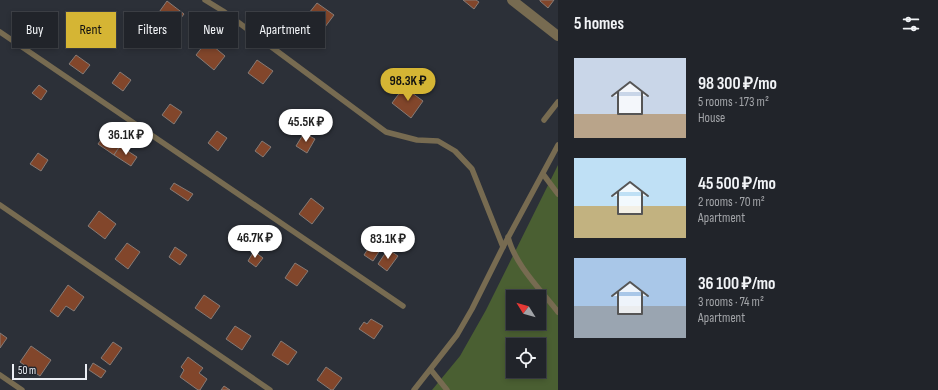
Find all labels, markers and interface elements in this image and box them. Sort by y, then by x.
chip: Buy [12,12,58,48]
chip: Rent [66,12,116,48]
chip: Filters [124,12,181,48]
chip: New [189,12,238,48]
chip: Apartment [246,12,325,48]
icon: filters [900,13,922,35]
text: 5 homes [574,14,624,34]
pin: 98.3K ₽ [371,68,445,102]
text: 98.3K ₽ [389,73,427,89]
icon: home [606,74,654,122]
text: 98 300 ₽/mo [698,74,777,94]
text: 5 rooms · 173 m² [698,94,769,110]
pin: 45.5K ₽ [269,109,343,143]
text: House [698,110,725,126]
text: 45.5K ₽ [288,114,324,130]
pin: 36.1K ₽ [89,122,163,156]
text: 36.1K ₽ [108,127,144,143]
icon: home [606,174,654,222]
text: 45 500 ₽/mo [698,174,776,194]
text: 2 rooms · 70 m² [698,194,765,210]
text: Apartment [698,210,745,226]
pin: 46.7K ₽ [218,225,292,259]
pin: 83.1K ₽ [351,226,425,260]
text: 46.7K ₽ [237,230,273,246]
text: 83.1K ₽ [370,231,406,247]
icon: home [606,274,654,322]
text: 36 100 ₽/mo [698,274,775,294]
north arrow [506,290,546,330]
map controls [506,290,546,378]
text: 3 rooms · 74 m² [698,294,764,310]
text: Apartment [698,310,745,326]
button: locate [506,338,546,378]
scale bar [12,362,87,381]
text: 50 m [18,364,36,377]

